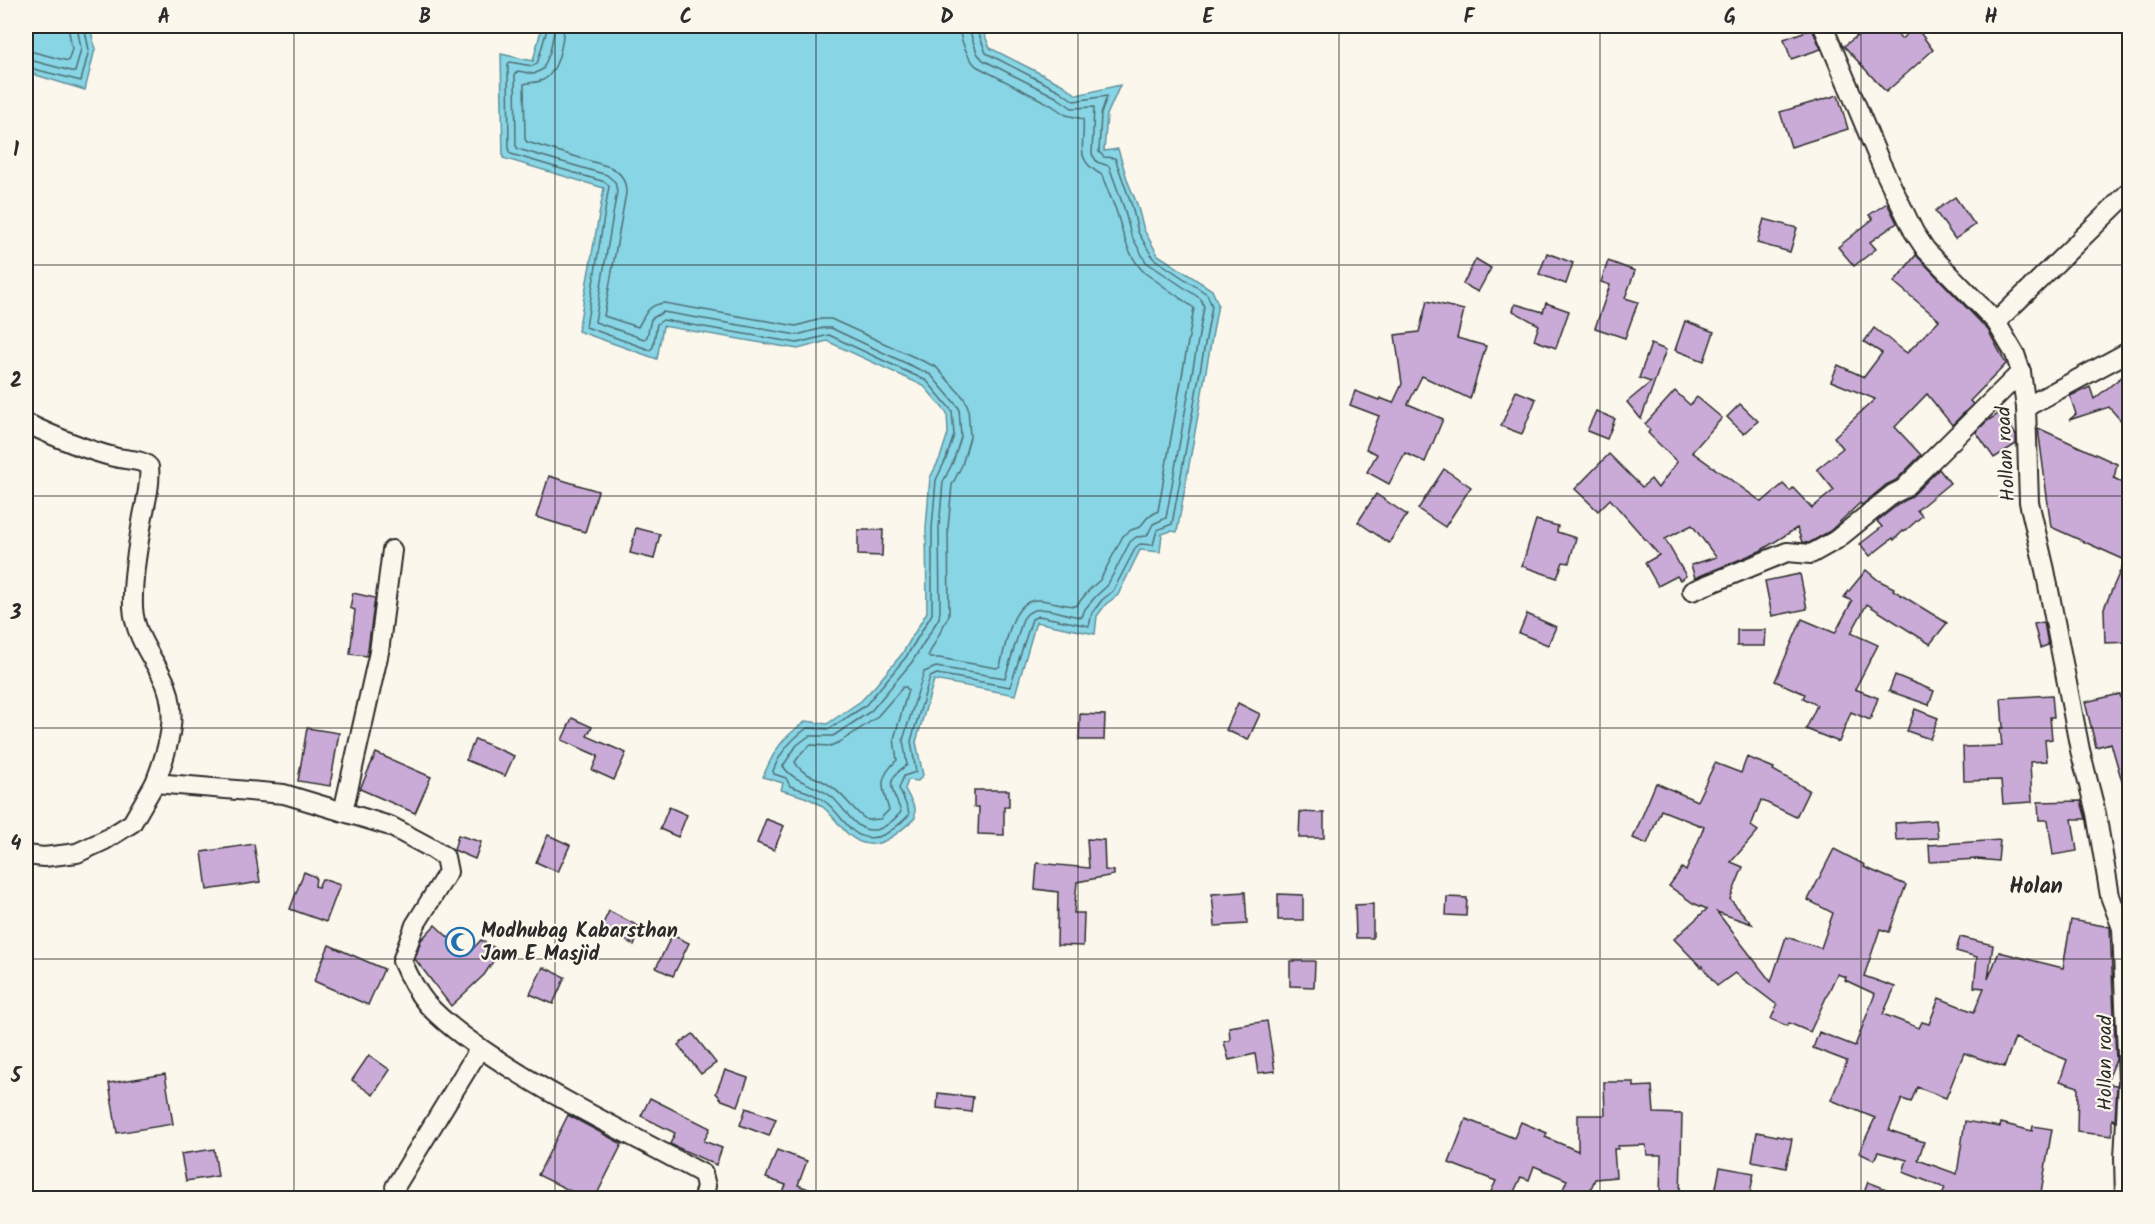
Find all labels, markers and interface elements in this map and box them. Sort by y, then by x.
text: A [158,2,170,34]
text: B [419,2,431,34]
text: C [680,2,692,34]
text: D [940,2,954,34]
text: E [1202,2,1214,34]
text: F [1464,2,1476,34]
text: G [1724,2,1736,34]
text: H [1984,2,1998,34]
text: 1 [13,135,19,167]
text: 2 [10,366,22,398]
street label: Hollan road [1988,404,2025,502]
text: 3 [10,598,22,630]
text: 4 [11,829,22,861]
district label: Holan [2009,870,2063,905]
place label: Modhubag Kabarsthan Jam E Masjid [481,916,678,971]
mosque icon: Modhubag Kabarsthan Jam E Masjid [444,926,476,958]
street label: Hollan road [2090,1014,2122,1111]
text: 5 [10,1061,23,1093]

